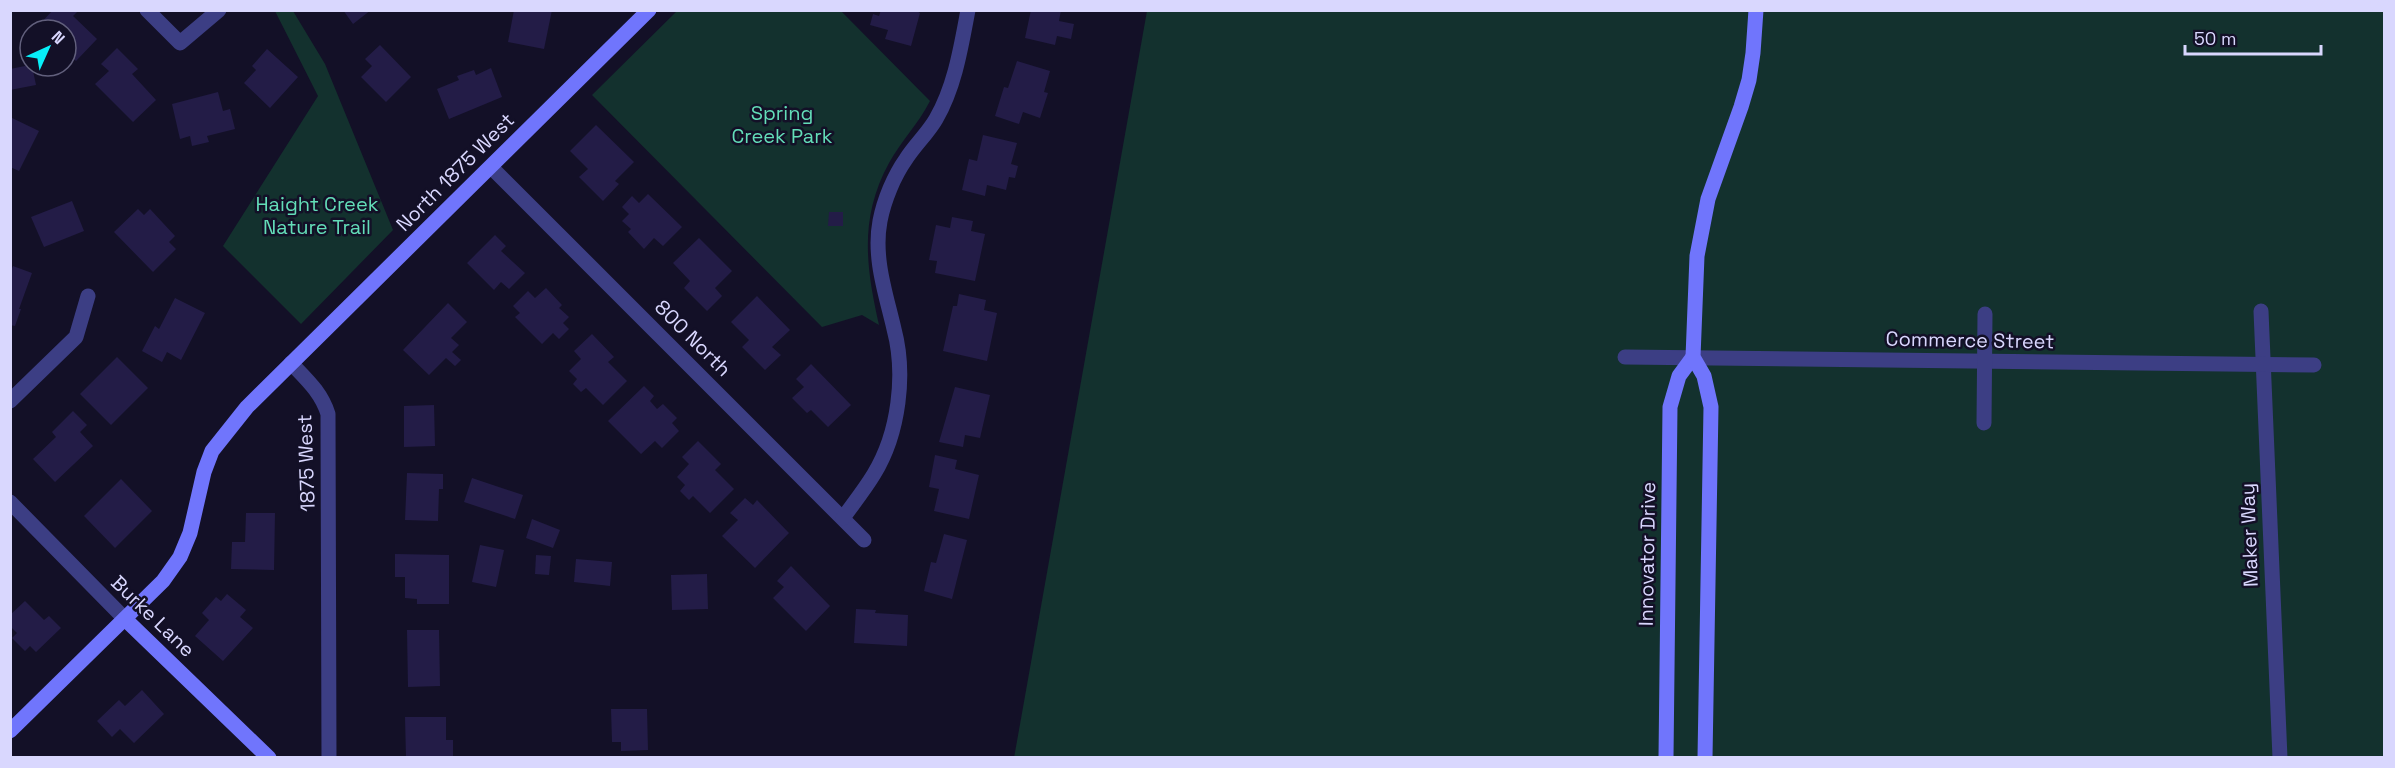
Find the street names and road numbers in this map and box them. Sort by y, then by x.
street label: North 1875 West [390,107,520,237]
street label: 800 North [649,294,737,382]
street label: Commerce Street [1885,326,2055,354]
street label: 1875 West [291,414,321,512]
street label: Innovator Drive [1633,482,1661,626]
street label: Maker Way [2234,482,2264,588]
street label: Burke Lane [106,570,200,662]

